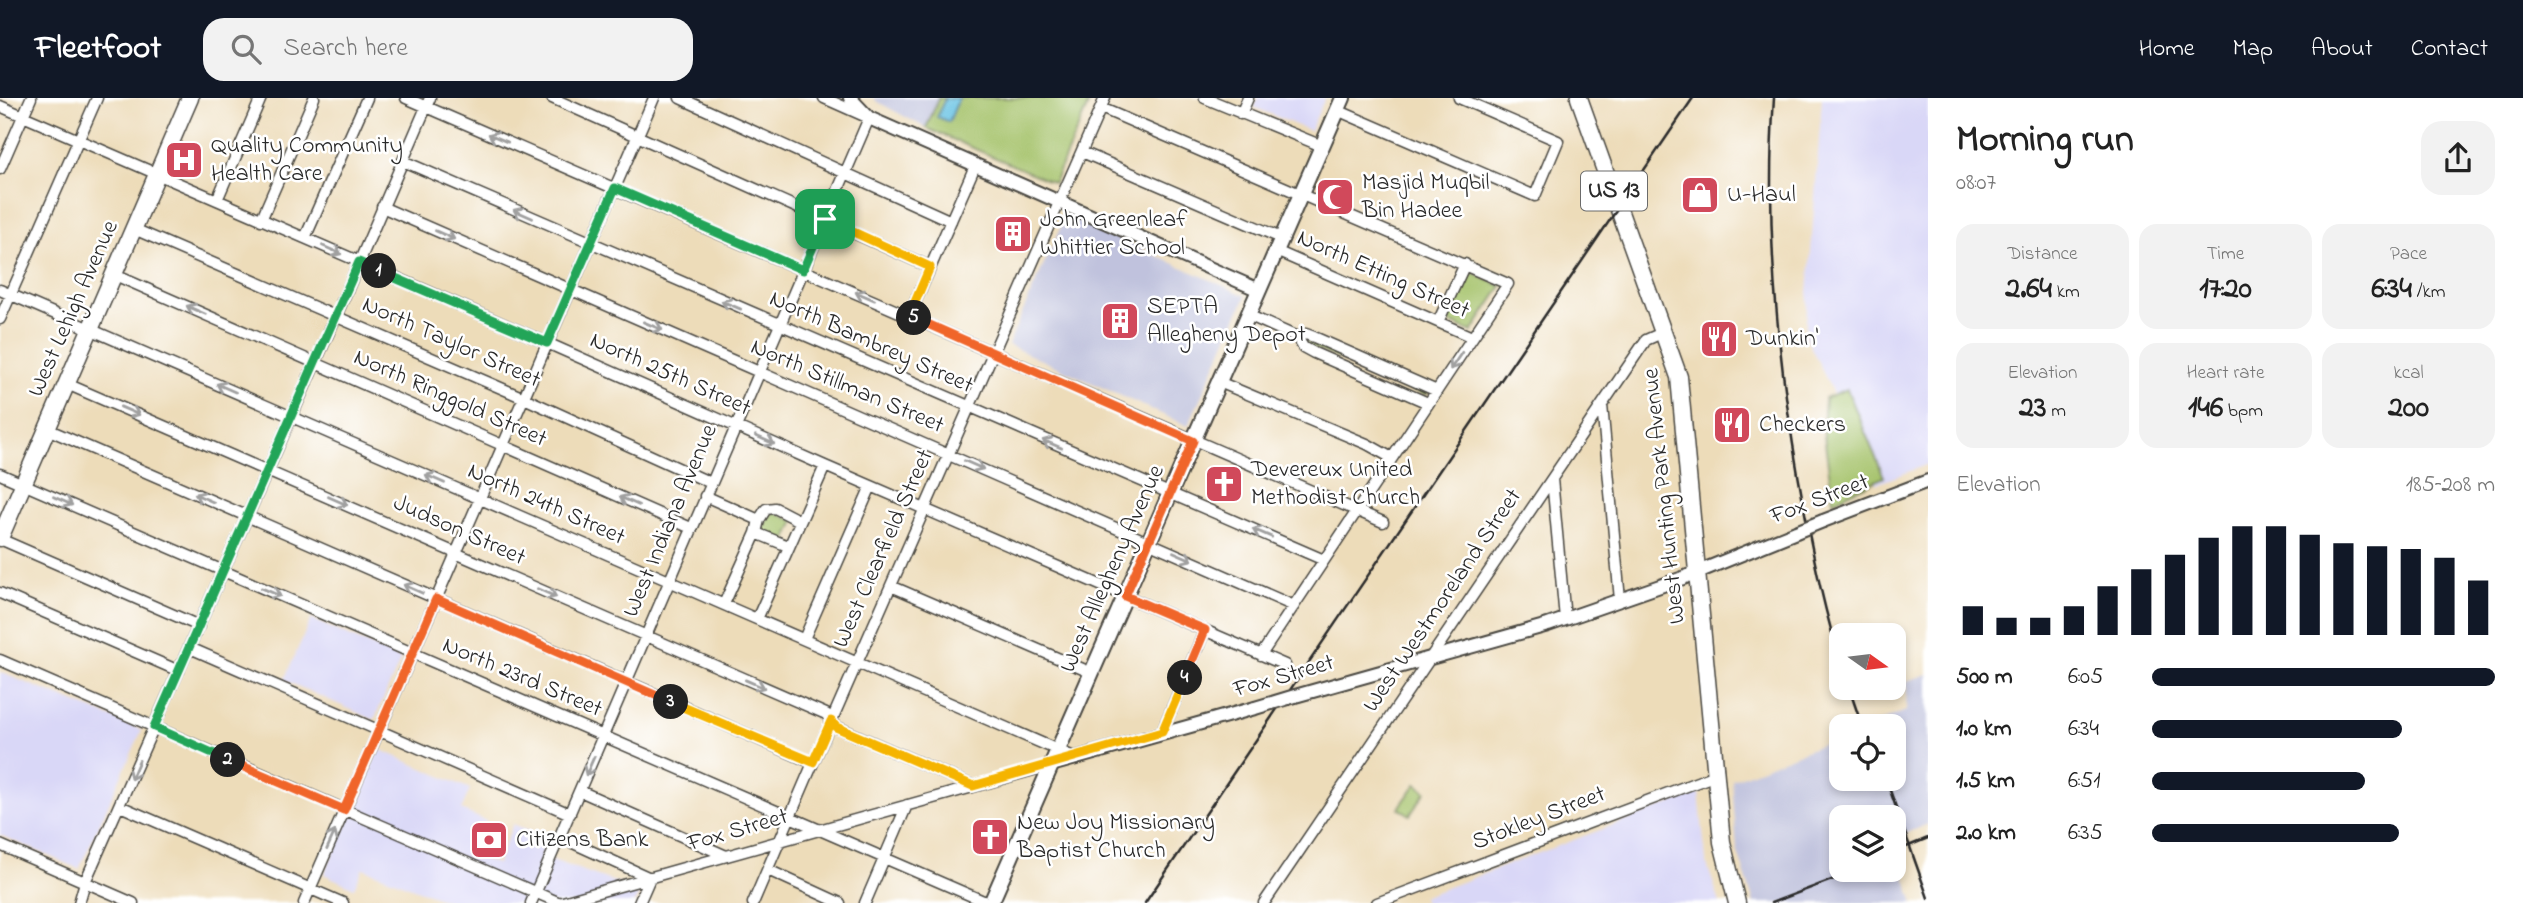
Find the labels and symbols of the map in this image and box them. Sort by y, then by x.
place label: Quality Community Health Care [211,129,403,192]
one-way arrow [488,131,510,144]
hospital icon: Quality Community Health Care [163,139,205,181]
place label: Masjid Muqbil Bin Hadee [1361,166,1490,229]
road number: US 13 [1581,172,1647,211]
shop icon: U-Haul [1679,174,1721,216]
mosque icon: Masjid Muqbil Bin Hadee [1314,176,1356,218]
place label: U-Haul [1727,178,1796,213]
pin [795,189,855,249]
place label: John Greenleaf Whittier School [1040,203,1188,266]
one-way arrow [512,207,534,220]
building icon: John Greenleaf Whittier School [992,213,1034,255]
street label: West Lehigh Avenue [19,215,129,403]
street label: North Etting Street [1291,221,1475,329]
one-way arrow [434,229,455,242]
one-way arrow [321,244,343,257]
pin: 1 [362,254,396,288]
street label: North Bambrey Street [763,282,979,405]
street label: North Taylor Street [356,288,546,399]
one-way arrow [854,289,876,302]
place label: SEPTA Allegheny Depot [1147,290,1306,354]
one-way arrow [721,297,743,310]
pin: 5 [897,300,932,336]
building icon: SEPTA Allegheny Depot [1099,300,1141,342]
one-way arrow [186,303,207,316]
restaurant icon: Dunkin' [1698,318,1740,360]
one-way arrow [642,320,663,333]
place label: Dunkin' [1745,322,1819,357]
street label: North 25th Street [584,324,756,426]
street label: North Stillman Street [745,330,949,444]
street label: North Ringgold Street [348,341,552,457]
one-way arrow [1449,351,1464,370]
street label: West Hunting Park Avenue [1634,366,1696,626]
one-way arrow [216,381,238,394]
restaurant icon: Checkers [1711,404,1753,446]
one-way arrow [118,405,140,418]
place label: Checkers [1759,408,1846,443]
street label: West Indiana Avenue [615,419,728,623]
one-way arrow [754,434,775,447]
one-way arrow [1042,437,1064,450]
street label: West Clearfield Street [824,444,944,654]
place label: Devereux United Methodist Church [1250,453,1420,516]
street label: North 24th Street [462,455,630,555]
one-way arrow [963,459,985,472]
street label: West Allegheny Avenue [1051,459,1176,679]
church icon: Devereux United Methodist Church [1203,463,1245,505]
street label: Fox Street [1765,465,1874,535]
one-way arrow [425,472,446,485]
street label: West Westmoreland Street [1355,482,1531,720]
street label: Judson Street [387,486,531,576]
one-way arrow [194,491,215,504]
one-way arrow [618,494,640,507]
one-way arrow [51,495,73,508]
one-way arrow [327,495,349,508]
one-way arrow [1251,526,1273,539]
one-way arrow [1172,550,1193,563]
one-way arrow [403,582,424,595]
one-way arrow [260,587,281,600]
one-way arrow [535,587,557,600]
north arrow [1829,623,1906,700]
street label: North 23rd Street [437,629,607,727]
street label: Fox Street [1229,646,1338,708]
pin: 4 [1168,660,1202,696]
one-way arrow [744,678,765,691]
pin: 3 [654,684,688,720]
pin: 2 [210,742,246,778]
one-way arrow [583,755,596,776]
one-way arrow [128,759,141,780]
street label: Stokley Street [1467,778,1611,861]
street label: Fox Street [683,800,792,862]
place label: New Joy Missionary Baptist Church [1016,806,1215,869]
church icon: New Joy Missionary Baptist Church [969,816,1011,858]
bank icon: Citizens Bank [468,819,510,861]
place label: Citizens Bank [516,823,649,858]
one-way arrow [325,830,338,852]

